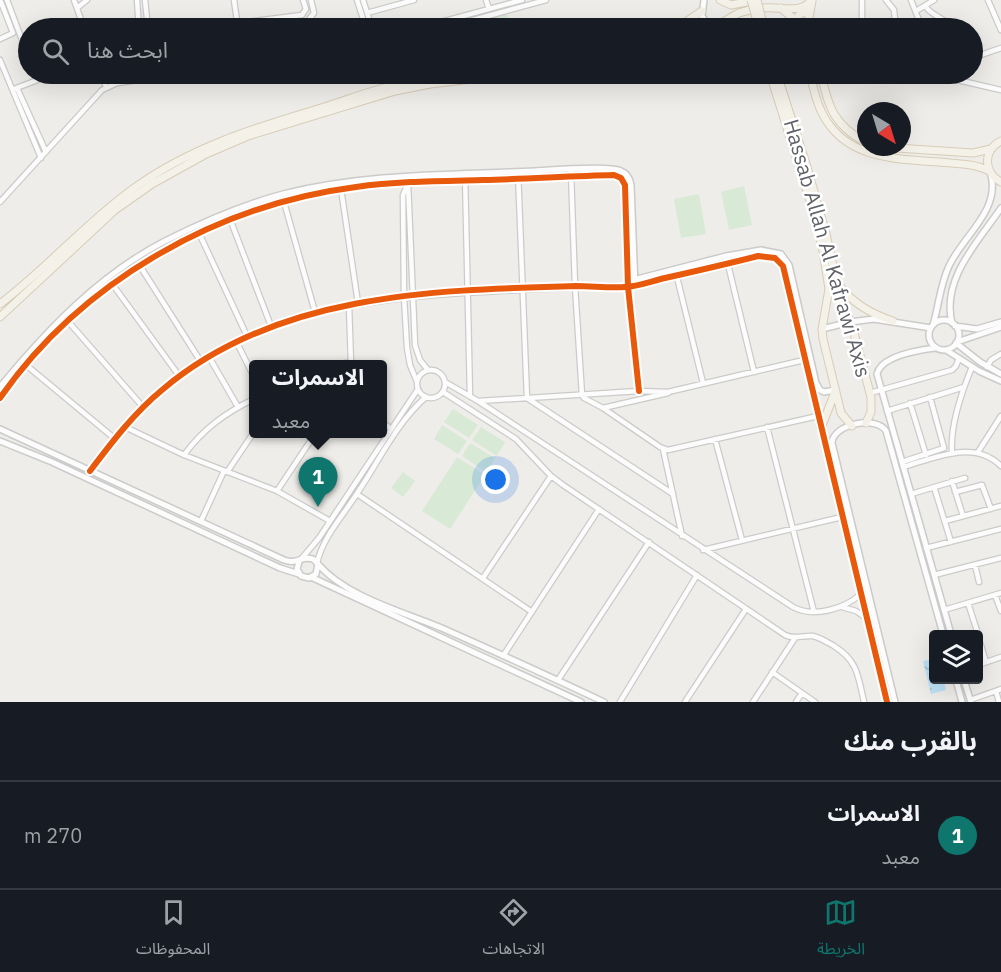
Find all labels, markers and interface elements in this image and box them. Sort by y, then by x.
search box [18,18,983,84]
icon: search [39,35,72,68]
text: ابحث هنا [87,35,168,64]
north arrow [857,102,911,156]
street label: Hassab Allah Al Kafrawi Axis [778,116,878,380]
popup [249,360,387,438]
text: الاسمرات [272,362,364,391]
text: معبد [272,407,310,434]
pin: 1 [298,458,338,507]
your location [481,465,510,494]
map controls [929,630,983,684]
button: layers [929,630,983,684]
text: بالقرب منك [844,723,977,757]
text: الاسمرات [828,798,920,827]
text: 270 m [24,822,82,849]
text: 1 [952,822,964,849]
text: معبد [882,843,920,870]
tab: المحفوظات [136,896,210,966]
tab: الاتجاهات [482,896,545,966]
tab: الخريطة [817,896,865,966]

